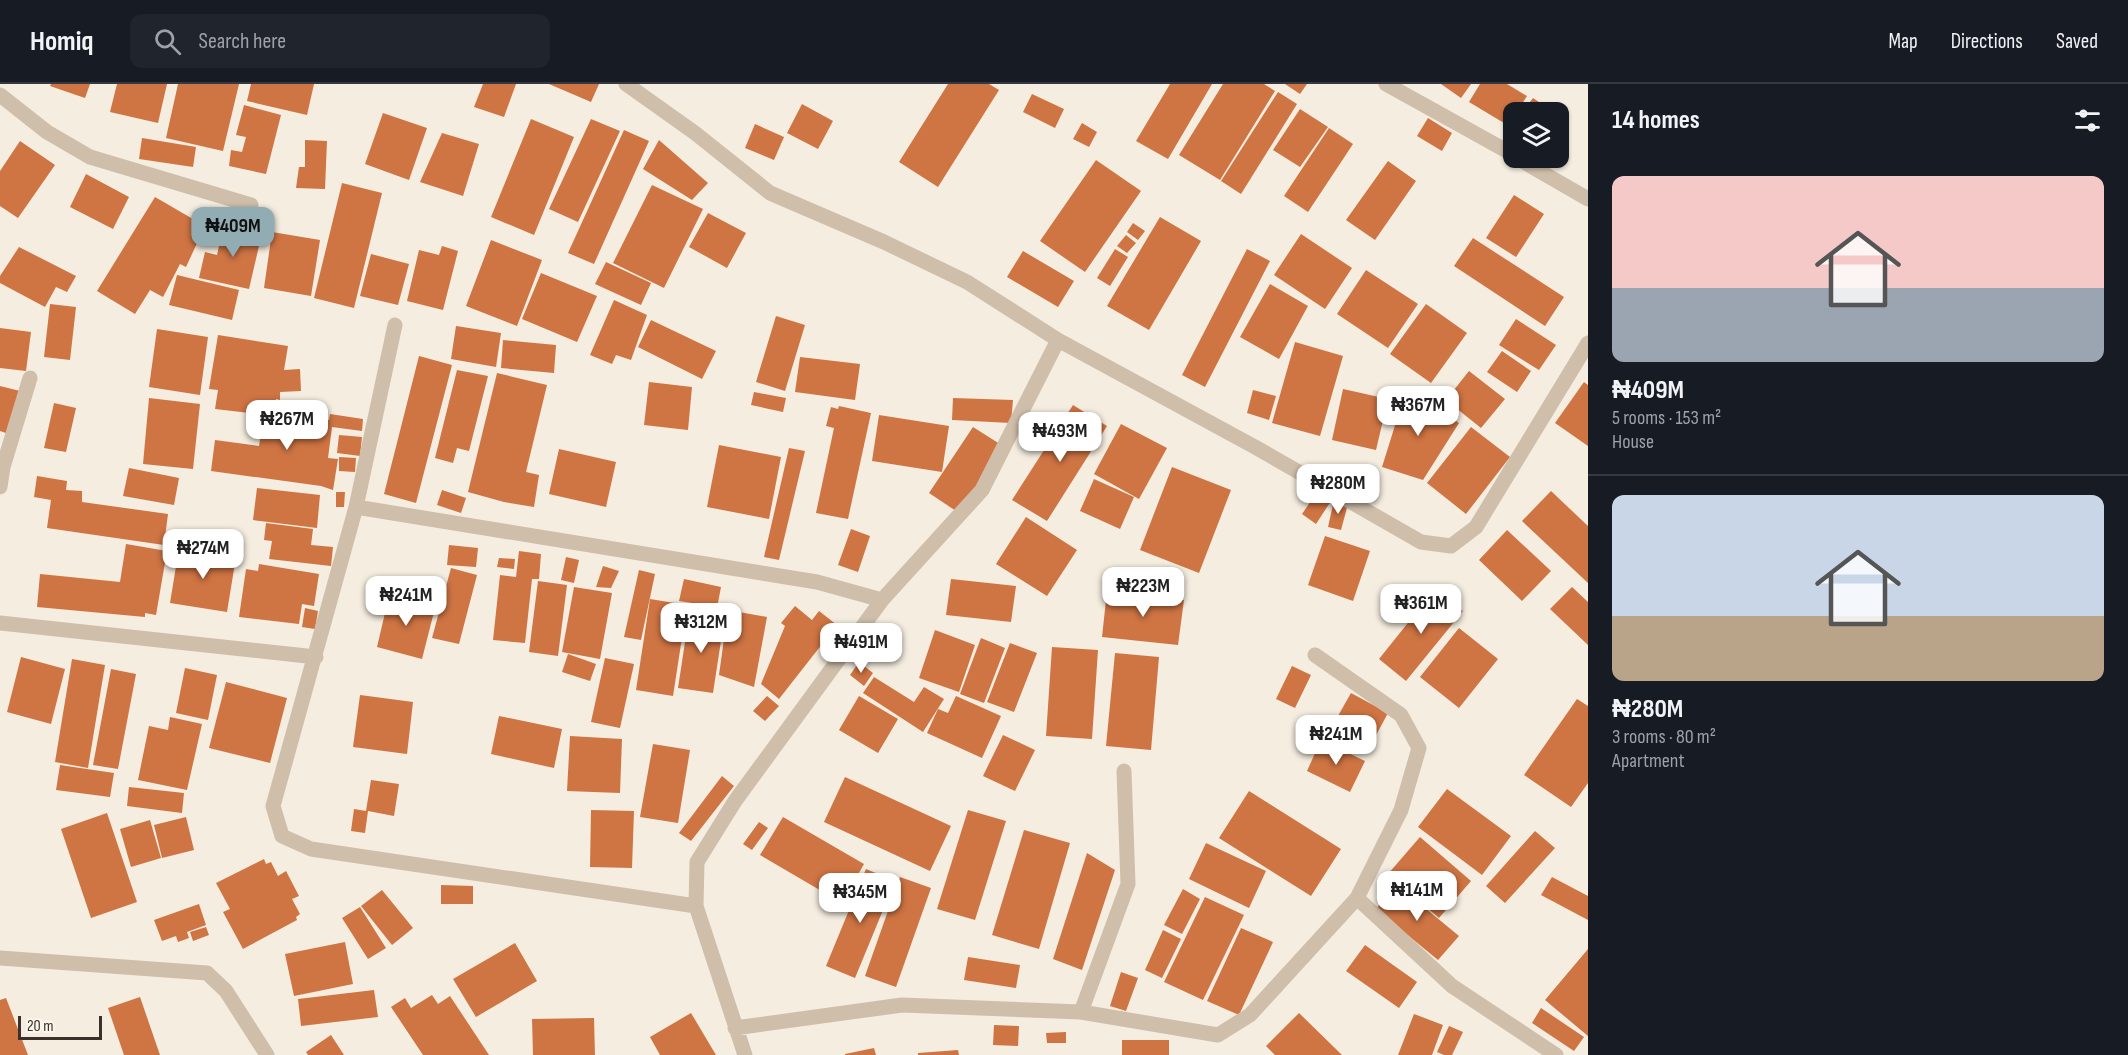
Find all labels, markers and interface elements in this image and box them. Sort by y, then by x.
search box [130,14,550,68]
text: Homiq [30,25,94,58]
icon: search [151,25,184,58]
text: Search here [199,28,286,55]
text: Map [1888,29,1918,54]
text: Directions [1951,29,2023,54]
text: Saved [2056,29,2098,54]
map controls [1503,102,1569,168]
button: layers [1503,102,1569,168]
icon: filters [2071,104,2104,137]
text: 14 homes [1612,105,1700,136]
pin: ₦409M [191,207,275,258]
text: ₦409M [205,214,261,238]
icon: home [1804,215,1912,323]
text: ₦409M [1612,375,1684,406]
pin: ₦367M [1376,386,1460,437]
text: ₦367M [1391,393,1445,417]
pin: ₦267M [245,400,329,451]
text: 5 rooms · 153 m² [1612,406,1721,430]
text: ₦267M [260,407,314,431]
pin: ₦493M [1018,412,1102,463]
text: ₦493M [1033,419,1087,443]
text: House [1612,430,1654,454]
pin: ₦280M [1296,464,1380,515]
text: ₦280M [1311,471,1365,495]
pin: ₦274M [161,529,245,580]
icon: home [1804,534,1912,642]
text: ₦274M [177,536,229,560]
pin: ₦223M [1101,567,1185,618]
text: ₦223M [1116,574,1170,598]
pin: ₦241M [364,576,448,627]
text: ₦241M [380,583,432,607]
pin: ₦361M [1379,584,1463,635]
text: ₦361M [1394,591,1448,615]
pin: ₦312M [659,603,743,654]
text: ₦312M [675,610,727,634]
pin: ₦491M [819,623,903,674]
text: ₦491M [834,630,888,654]
text: ₦280M [1612,694,1683,725]
pin: ₦241M [1294,715,1378,766]
text: ₦241M [1310,722,1362,746]
text: 3 rooms · 80 m² [1612,725,1716,749]
text: Apartment [1612,749,1685,773]
pin: ₦141M [1375,871,1459,922]
pin: ₦345M [818,873,902,924]
text: ₦141M [1391,878,1443,902]
text: ₦345M [833,880,887,904]
scale bar [18,1013,102,1040]
text: 20 m [27,1017,54,1036]

